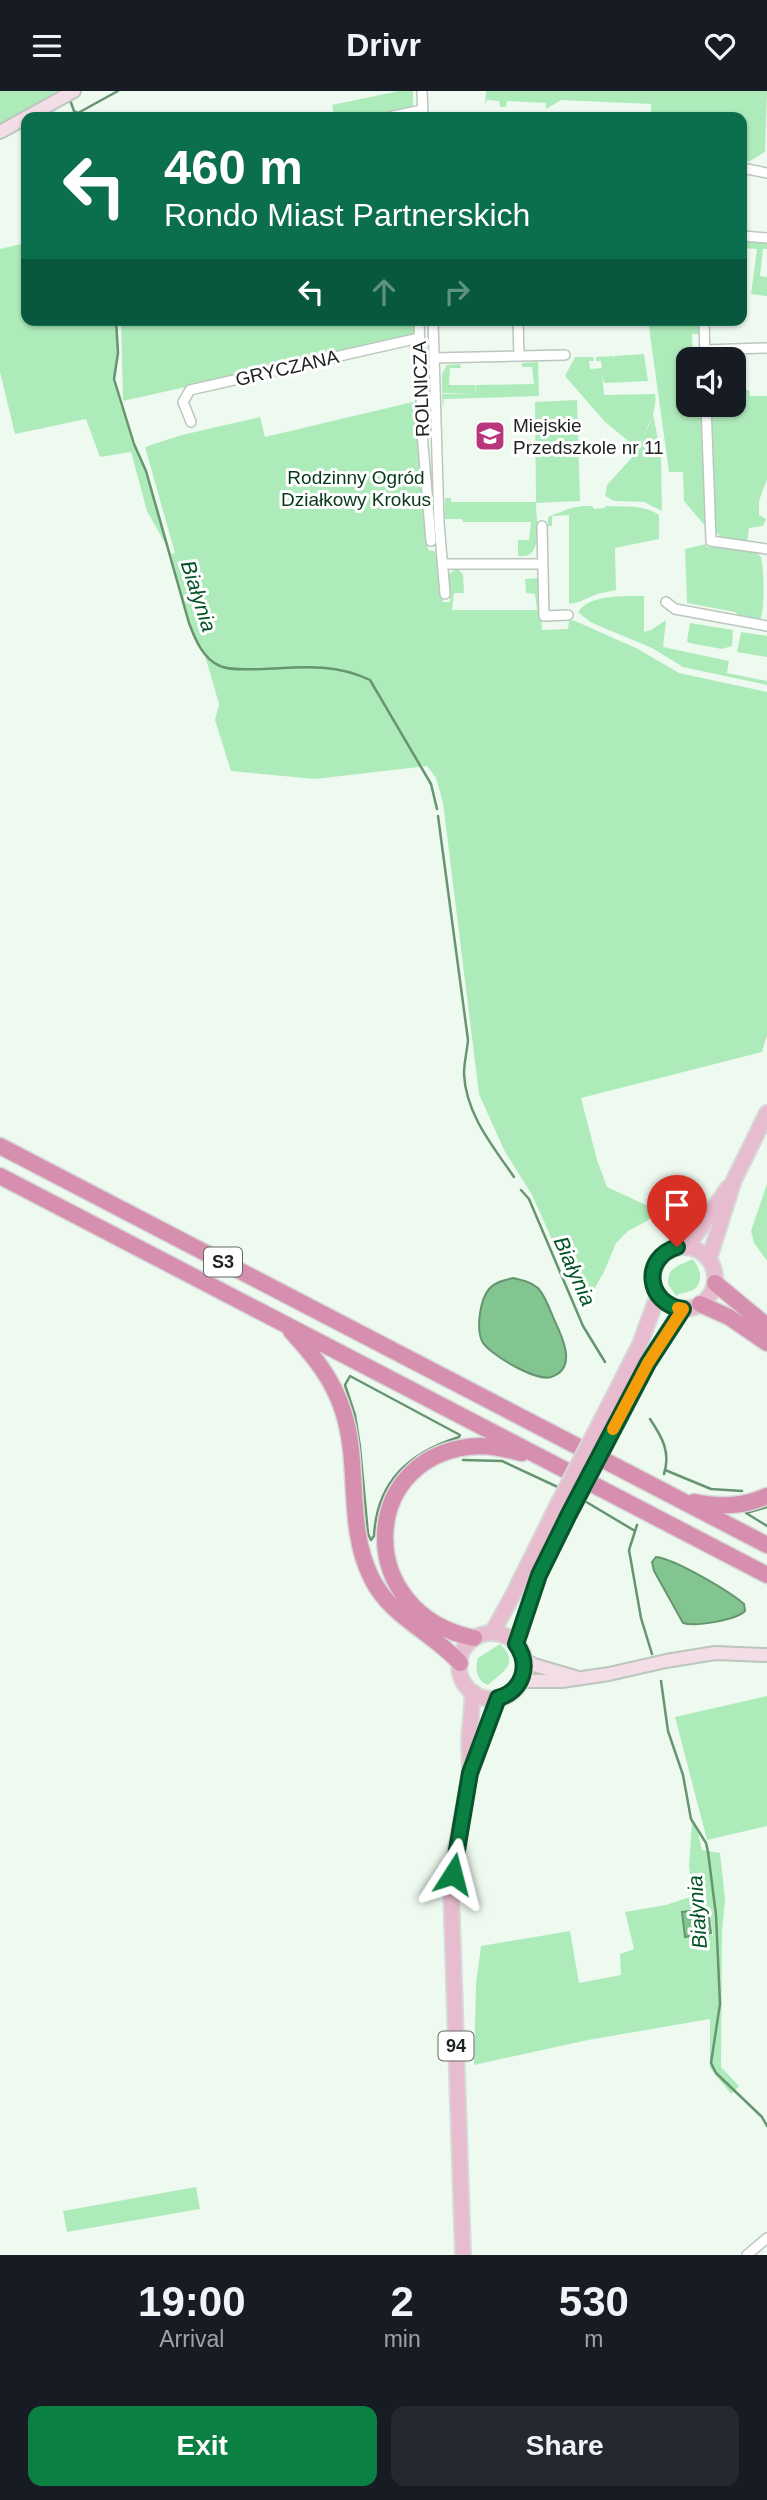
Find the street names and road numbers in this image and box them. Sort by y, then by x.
street label: ROLNICZA [409,340,433,437]
street label: GRYCZANA [233,346,341,390]
road number: S3 [204,1247,242,1277]
road number: 94 [438,2031,474,2060]

